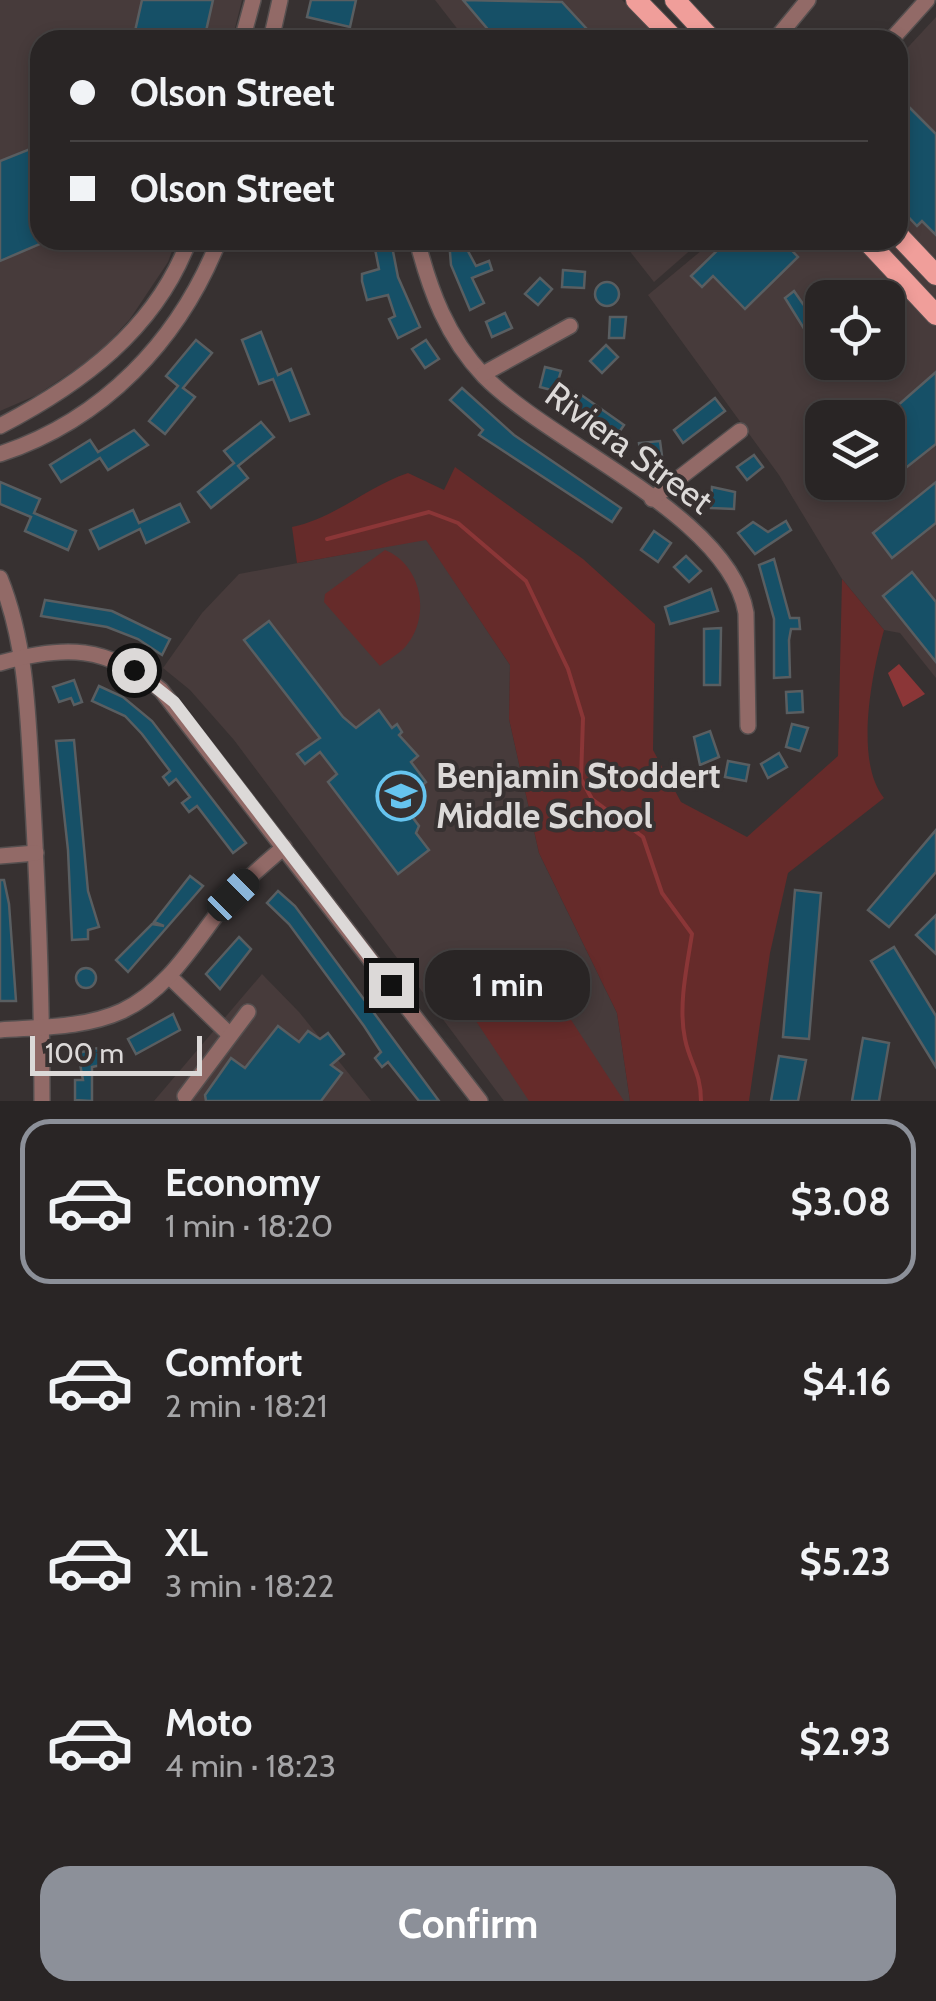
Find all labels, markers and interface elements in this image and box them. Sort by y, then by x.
text: Olson Street [130,69,335,116]
text: Olson Street [130,165,335,212]
map controls [805,280,905,500]
button: locate [805,280,905,380]
street label: Riviera Street [537,373,721,523]
button: layers [805,400,905,500]
route start [112,648,157,693]
place label: Benjamin Stoddert Middle School [436,754,721,837]
school or university icon: Benjamin Stoddert Middle School [375,770,427,822]
car [201,863,265,927]
callout: 1 min [426,950,591,1020]
route end [369,963,414,1008]
text: 1 min [471,965,544,1004]
scale bar [30,1031,202,1076]
text: 100 m [45,1036,124,1070]
icon: car [45,1157,135,1247]
text: Economy [165,1159,320,1206]
text: $3.08 [791,1178,891,1225]
text: 1 min · 18:20 [165,1206,333,1245]
icon: car [45,1337,135,1427]
text: Comfort [165,1339,302,1386]
text: $4.16 [802,1358,891,1405]
text: 2 min · 18:21 [165,1386,327,1425]
icon: car [45,1517,135,1607]
text: XL [165,1519,208,1566]
text: $5.23 [800,1538,891,1585]
text: 3 min · 18:22 [165,1566,334,1605]
icon: car [45,1697,135,1787]
text: Moto [165,1699,252,1746]
text: $2.93 [799,1718,891,1765]
text: 4 min · 18:23 [165,1746,336,1785]
button: Confirm [40,1866,896,1981]

